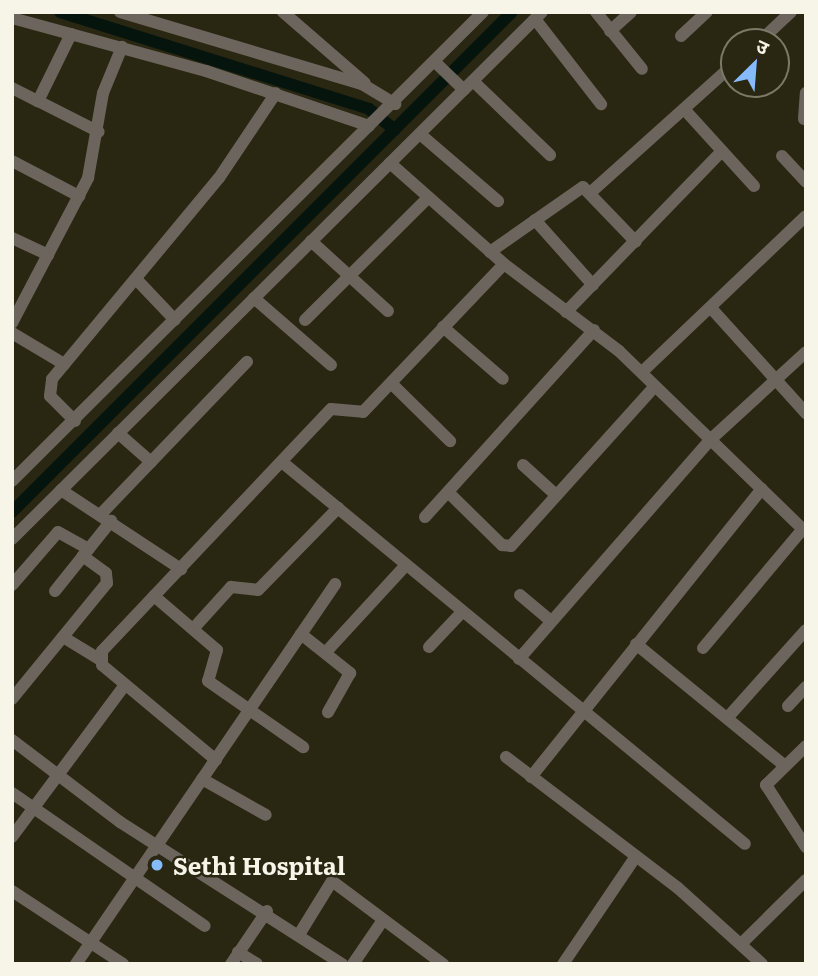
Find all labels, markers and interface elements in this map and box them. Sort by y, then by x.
north arrow [720,28,790,98]
text: उ [752,31,774,61]
place label: Sethi Hospital [173,851,345,879]
marker: Sethi Hospital [147,855,167,875]

